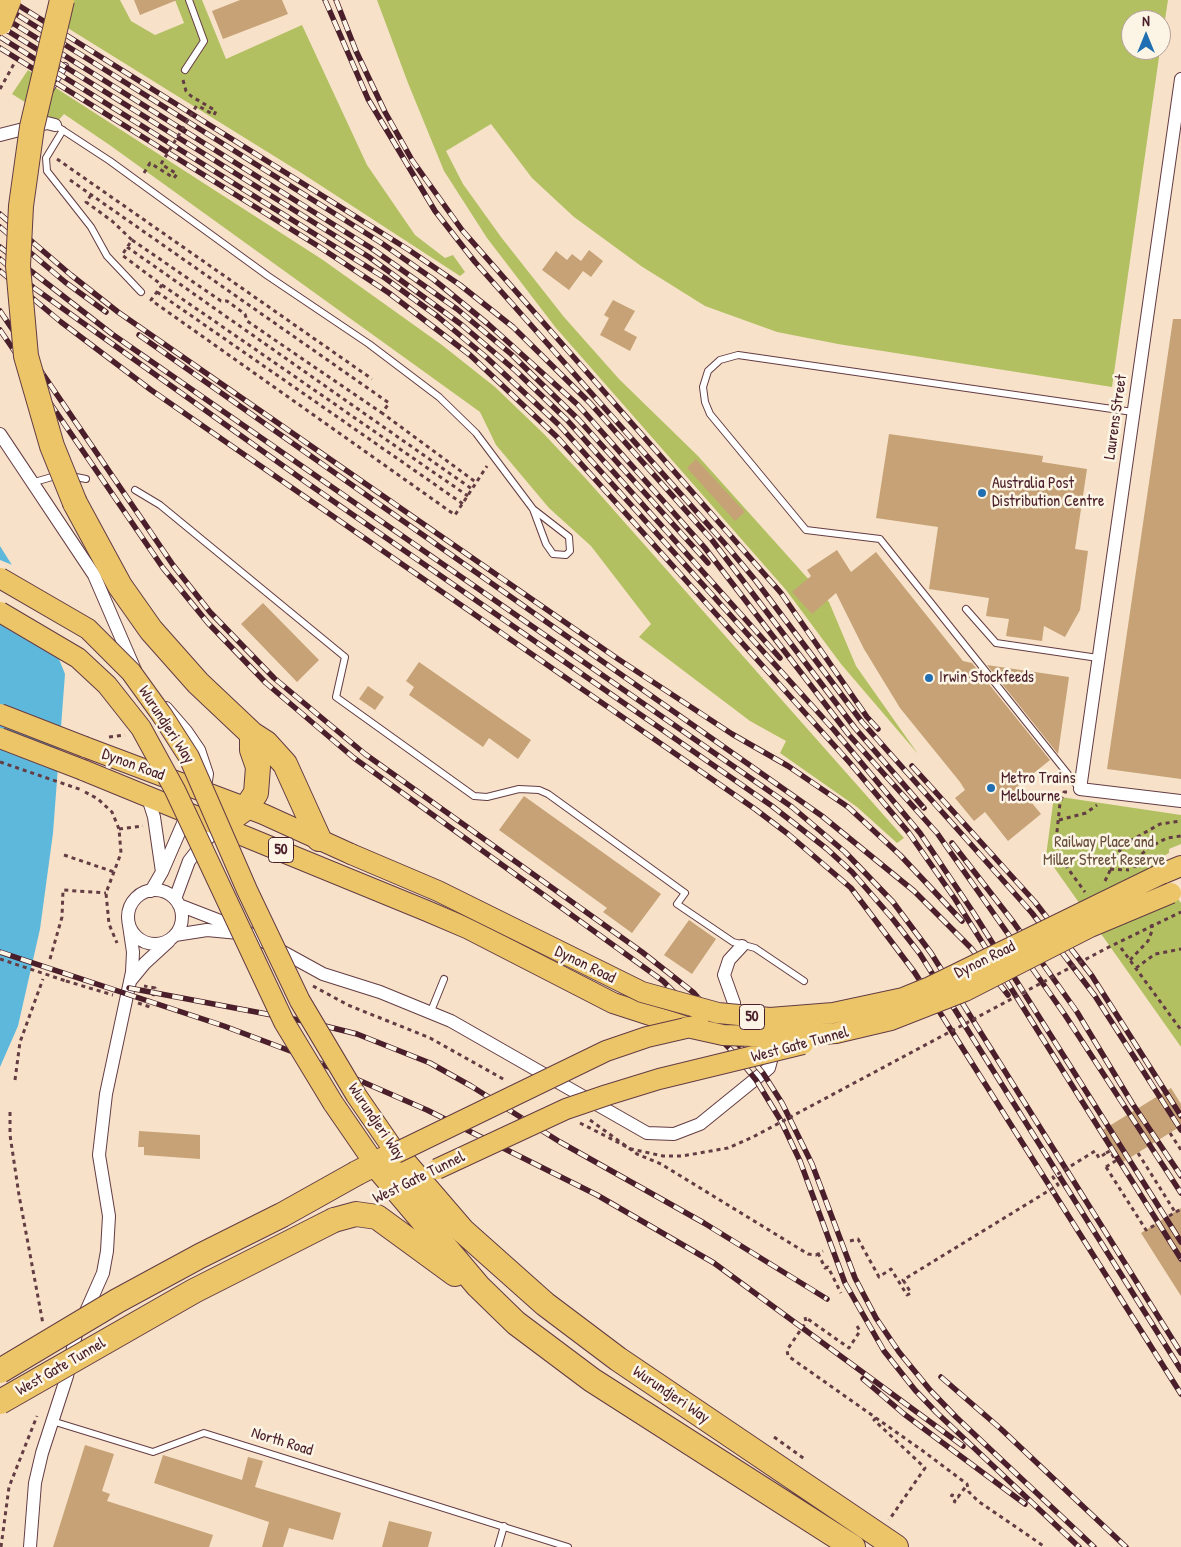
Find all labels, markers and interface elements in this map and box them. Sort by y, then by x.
north arrow [1121,10,1171,60]
text: N [1142,11,1150,30]
street label: Laurens Street [1101,373,1131,461]
place label: Australia Post Distribution Centre [992,474,1104,512]
marker: Australia Post Distribution Centre [976,487,988,499]
place label: Irwin Stockfeeds [939,668,1034,688]
marker: Irwin Stockfeeds [923,672,935,684]
street label: Wurundjeri Way [134,683,198,767]
street label: Dynon Road [99,745,167,785]
place label: Metro Trains Melbourne [1001,769,1076,807]
marker: Metro Trains Melbourne [985,782,997,794]
park label: Railway Place and Miller Street Reserve [1043,833,1165,871]
road number: 50 [268,838,294,862]
street label: Dynon Road [951,937,1019,983]
street label: Dynon Road [551,942,619,988]
road number: 50 [740,1004,764,1030]
street label: West Gate Tunnel [749,1023,851,1067]
street label: Wurundjeri Way [343,1080,409,1164]
street label: West Gate Tunnel [370,1147,468,1209]
street label: West Gate Tunnel [13,1334,109,1400]
street label: Wurundjeri Way [629,1362,713,1428]
street label: North Road [249,1424,315,1460]

